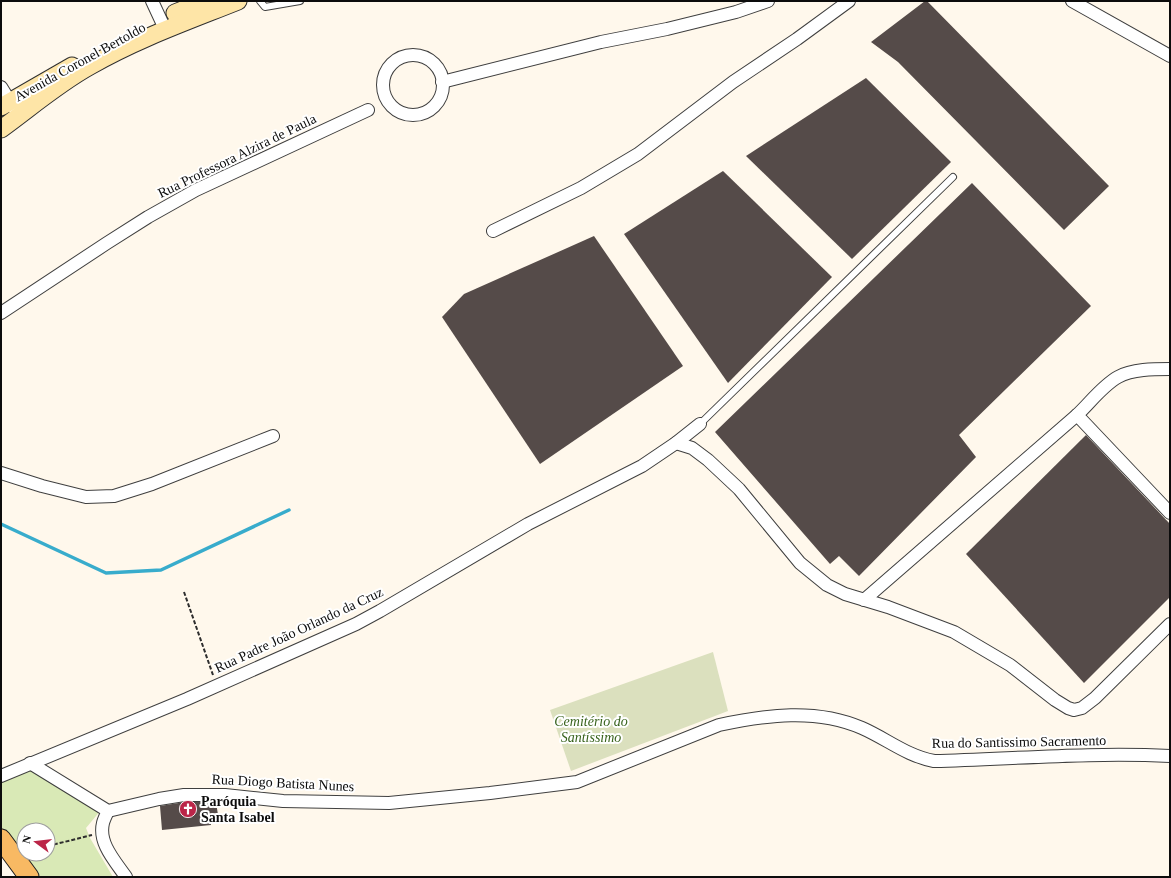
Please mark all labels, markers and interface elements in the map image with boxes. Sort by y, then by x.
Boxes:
street label: Avenida Coronel Bertoldo [12,20,148,104]
street label: Rua Professora Alzira de Paula [155,111,319,201]
street label: Rua Padre João Orlando da Cruz [212,584,386,676]
park label: Cemitério do Santíssimo [554,714,628,745]
street label: Rua do Santissimo Sacramento [932,733,1106,751]
street label: Rua Diogo Batista Nunes [211,772,355,794]
place label: Paróquia Santa Isabel [201,794,275,825]
church icon: Paróquia Santa Isabel [178,799,198,819]
north arrow [16,822,56,862]
text: N [20,834,33,845]

